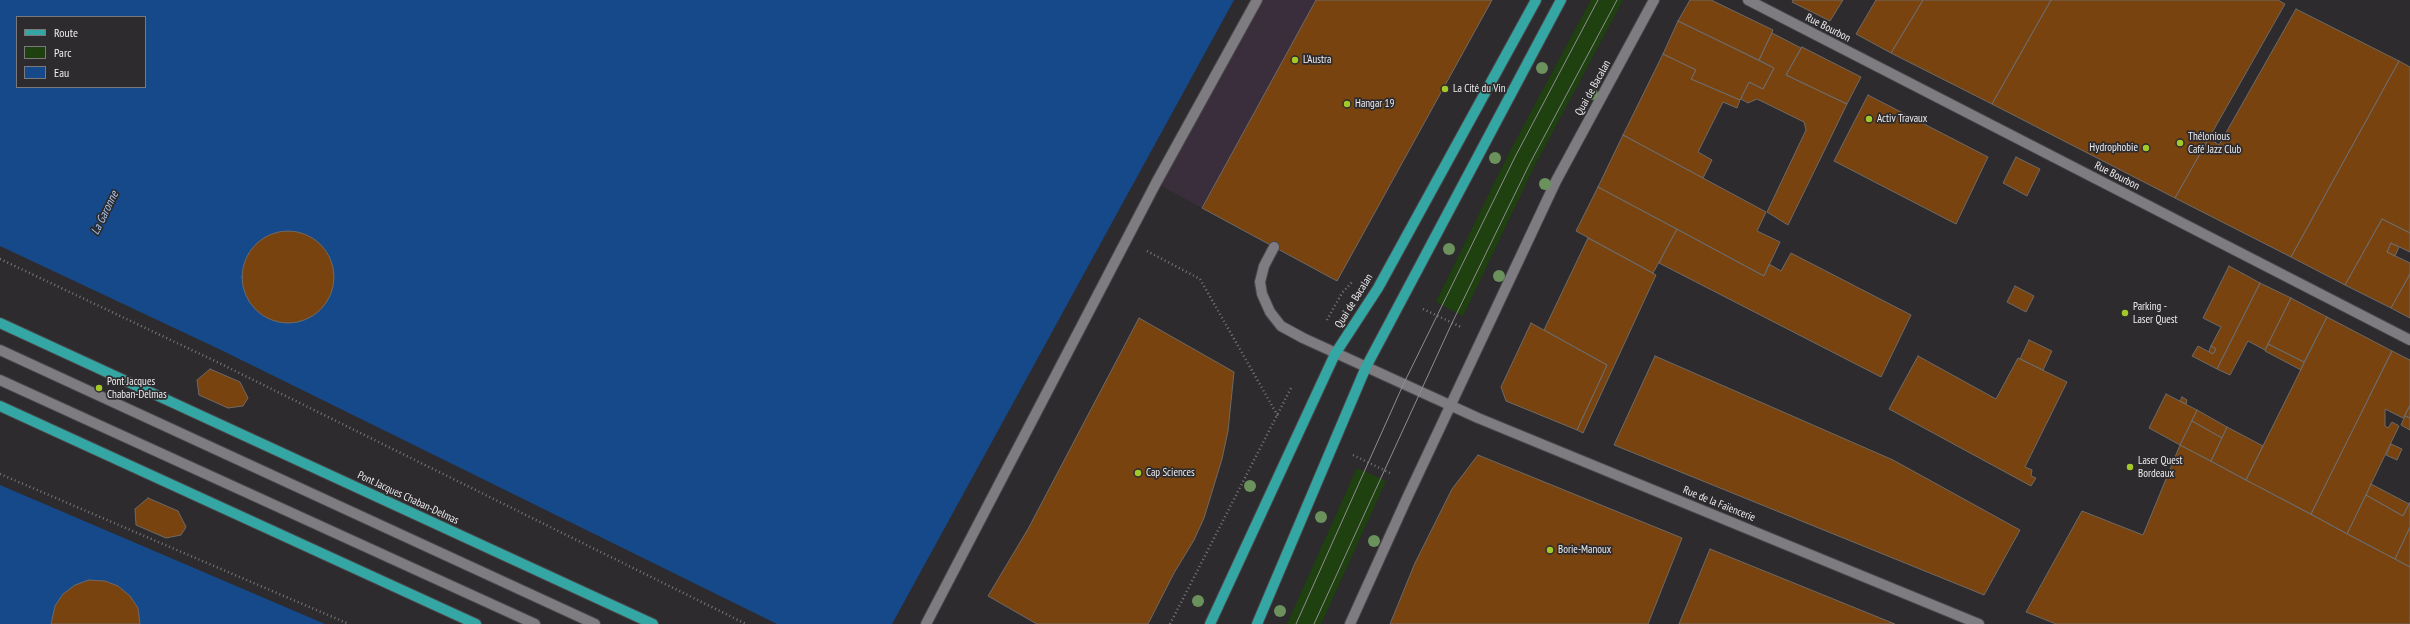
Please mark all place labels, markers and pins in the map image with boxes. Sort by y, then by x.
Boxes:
place label: L'Austra [1303,53,1331,67]
marker: L'Austra [1290,55,1300,65]
place label: La Cité du Vin [1453,82,1506,96]
marker: La Cité du Vin [1440,84,1450,94]
place label: Hangar 19 [1355,97,1395,111]
marker: Hangar 19 [1342,99,1352,109]
place label: Activ Travaux [1877,112,1927,126]
marker: Activ Travaux [1864,114,1874,124]
place label: Thélonious Café Jazz Club [2188,130,2241,156]
marker: Thélonious Café Jazz Club [2175,138,2185,148]
place label: Hydrophobie [2089,141,2138,155]
marker: Hydrophobie [2141,143,2151,153]
place label: Parking - Laser Quest [2133,300,2178,326]
marker: Parking - Laser Quest [2120,308,2130,318]
place label: Pont Jacques Chaban-Delmas [107,375,167,401]
marker: Pont Jacques Chaban-Delmas [94,383,104,393]
place label: Laser Quest Bordeaux [2138,454,2183,480]
marker: Laser Quest Bordeaux [2125,462,2135,472]
place label: Cap Sciences [1146,466,1195,480]
marker: Cap Sciences [1133,468,1143,478]
place label: Borie-Manoux [1558,543,1611,557]
marker: Borie-Manoux [1545,545,1555,555]

